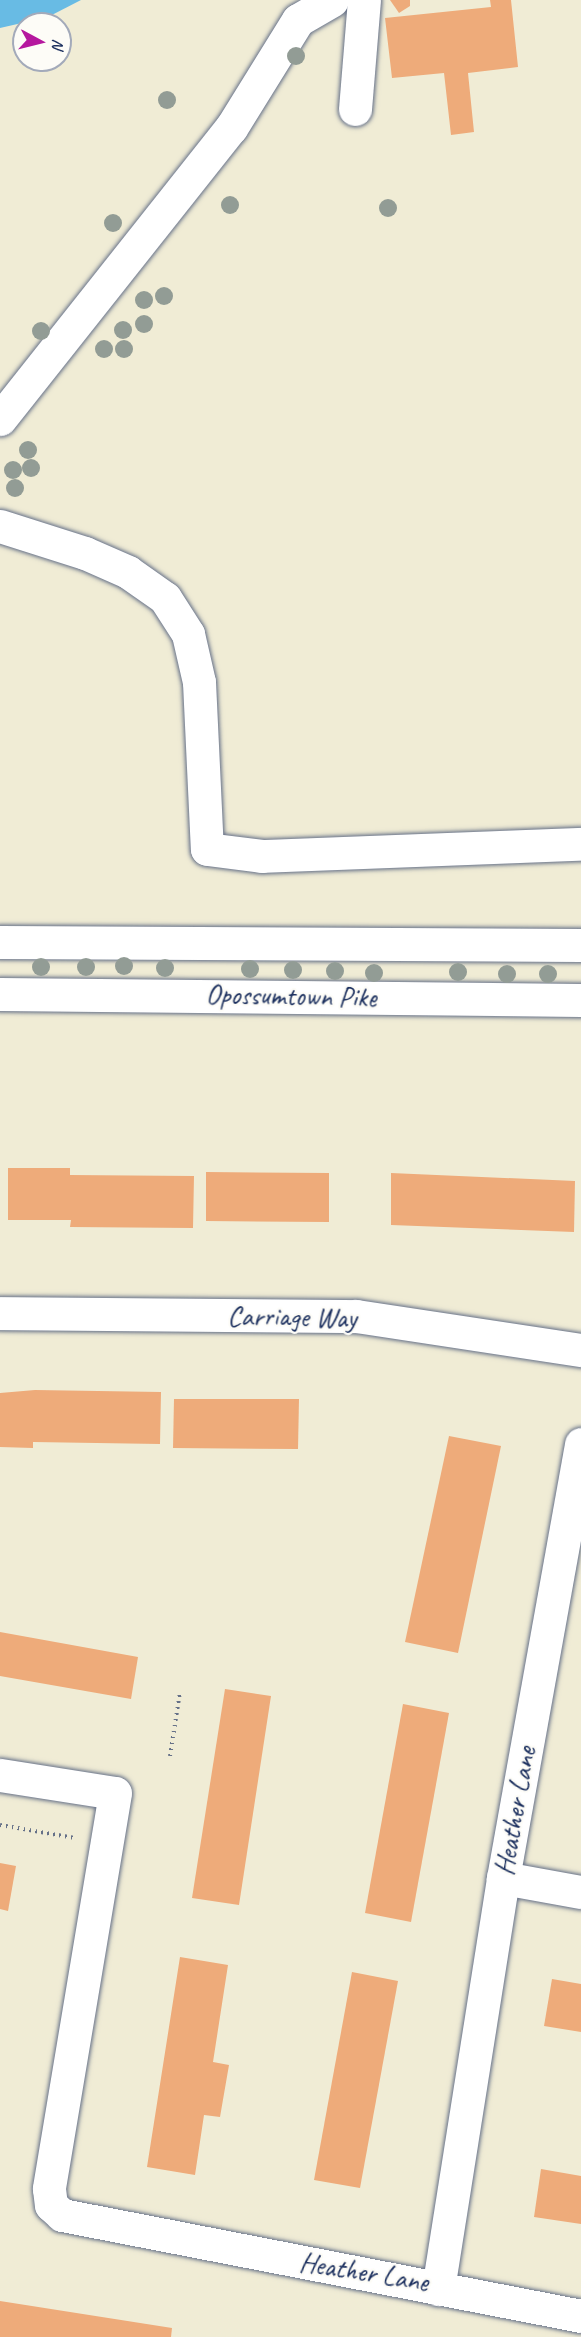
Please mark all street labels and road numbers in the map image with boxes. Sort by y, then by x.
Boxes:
street label: Opossumtown Pike [205,978,377,1014]
street label: Carriage Way [227,1299,357,1335]
street label: Heather Lane [487,1744,543,1878]
street label: Heather Lane [297,2245,431,2299]

